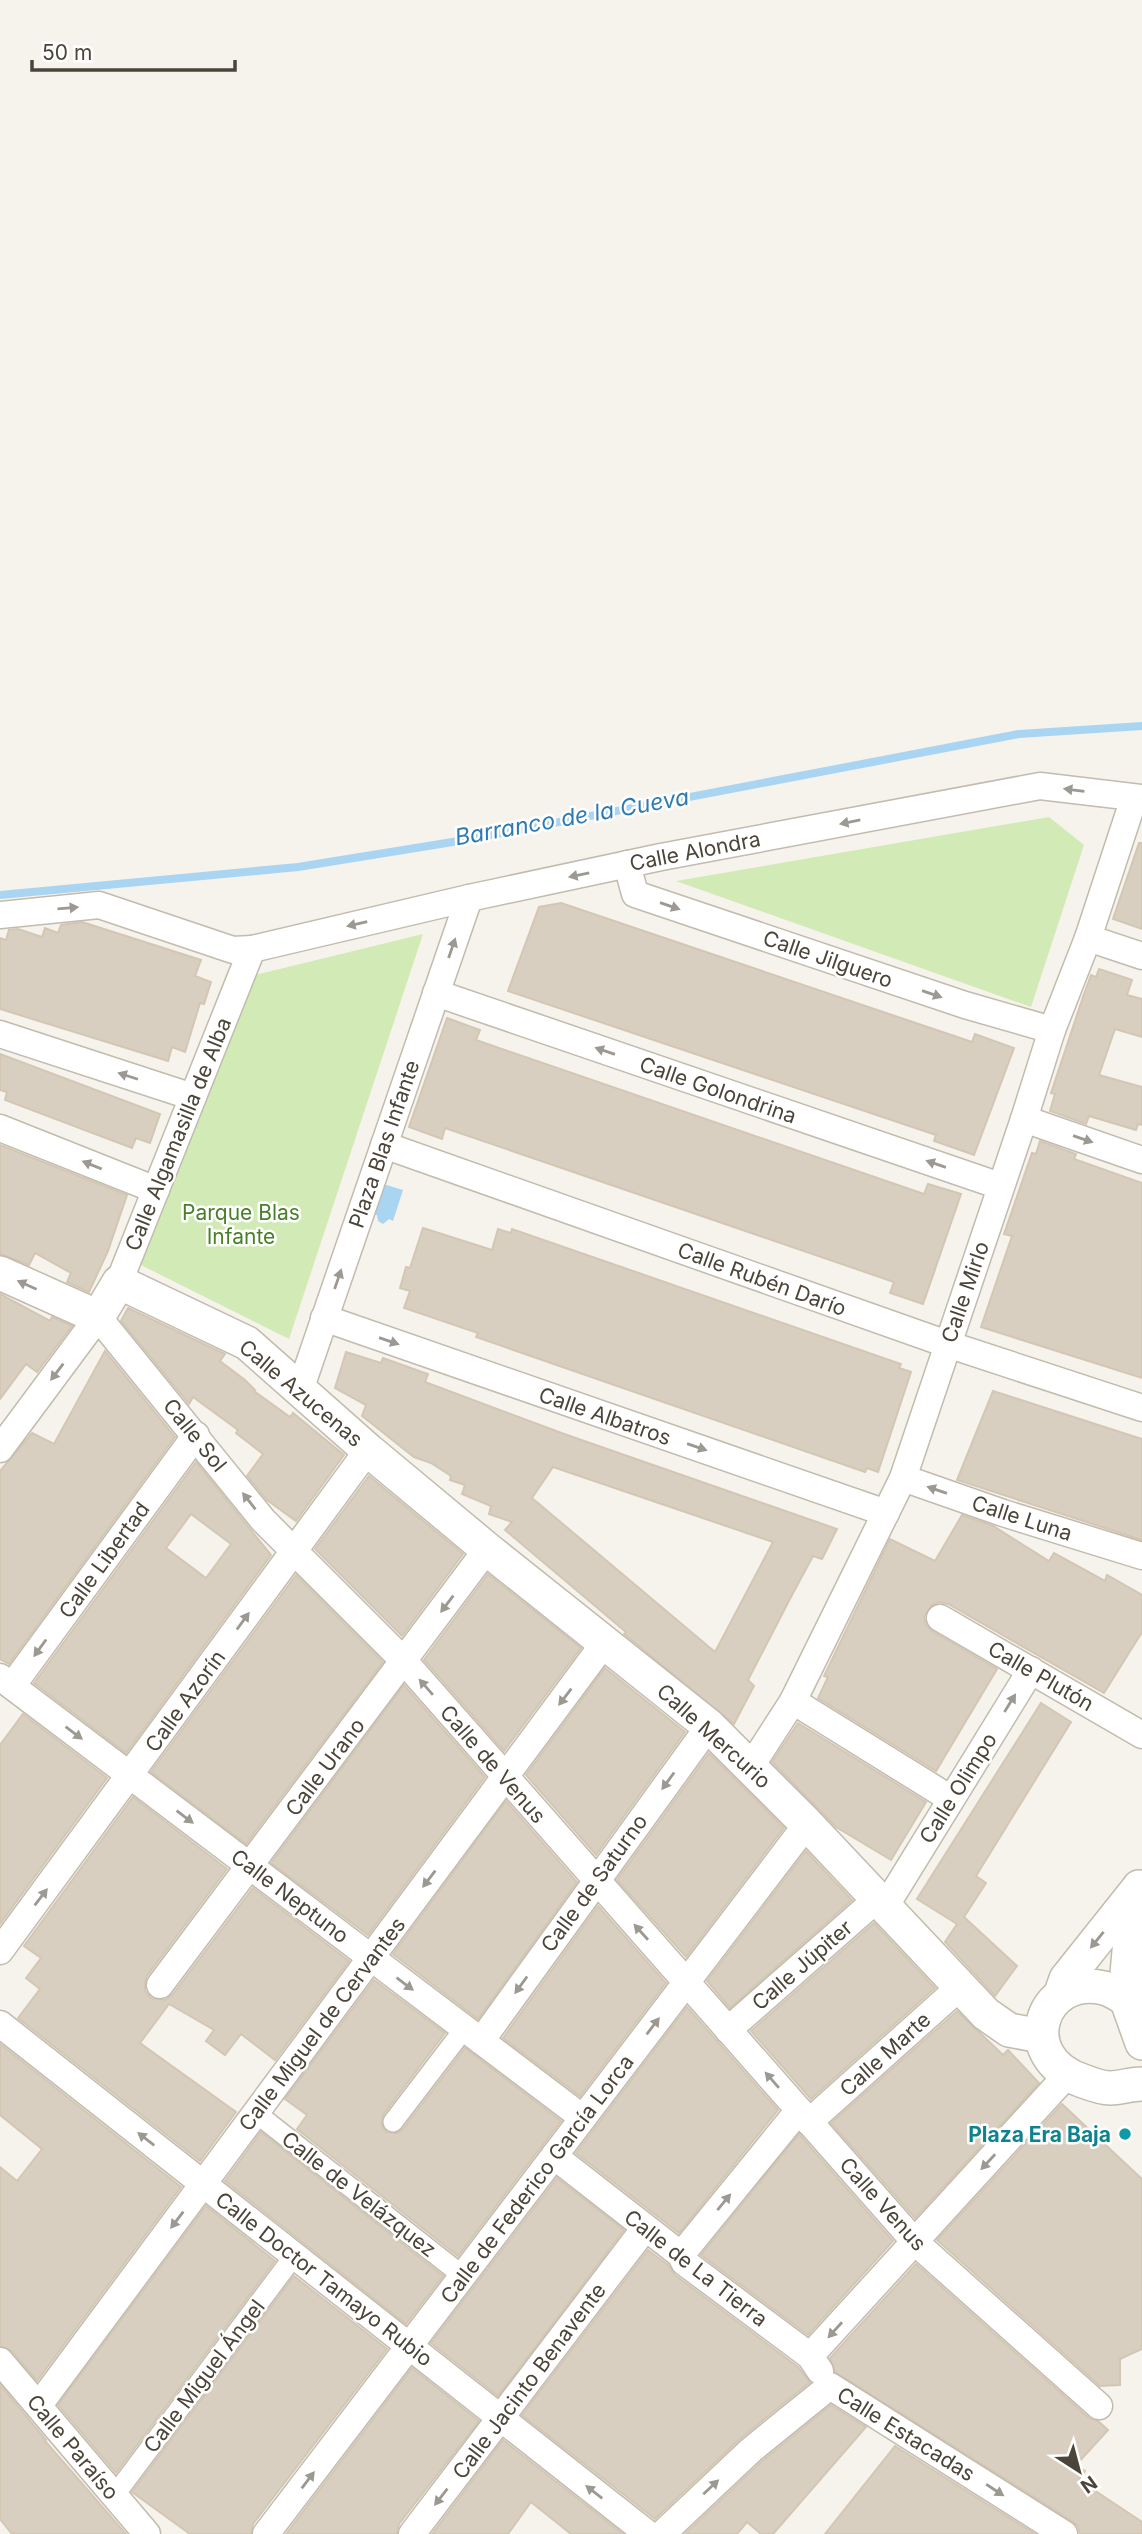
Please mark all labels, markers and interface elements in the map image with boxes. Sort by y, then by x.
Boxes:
scale bar [32,28,234,72]
text: 50 m [42,40,92,65]
water label: Barranco de la Cueva [453,783,691,851]
one-way arrow [1063,785,1085,796]
one-way arrow [839,816,861,827]
street label: Calle Alondra [628,826,762,876]
one-way arrow [568,869,590,880]
one-way arrow [660,901,681,912]
one-way arrow [57,902,79,913]
one-way arrow [346,919,368,930]
street label: Calle Jilguero [760,925,896,993]
one-way arrow [447,937,458,958]
one-way arrow [922,989,943,1000]
street label: Calle Algamasilla de Alba [120,1014,236,1254]
one-way arrow [594,1045,615,1056]
street label: Calle Golondrina [636,1051,800,1129]
street label: Plaza Blas Infante [344,1057,424,1231]
one-way arrow [117,1070,138,1081]
one-way arrow [1073,1134,1094,1145]
one-way arrow [925,1158,946,1169]
one-way arrow [82,1159,103,1170]
park label: Parque Blas Infante [182,1200,300,1249]
street label: Calle Rubén Darío [674,1237,850,1321]
street label: Calle Mirlo [936,1238,994,1346]
one-way arrow [333,1268,344,1289]
one-way arrow [16,1279,37,1290]
street label: Calle Azucenas [234,1334,368,1452]
one-way arrow [378,1336,399,1347]
one-way arrow [51,1363,65,1381]
street label: Calle Albatros [536,1382,674,1450]
street label: Calle Sol [158,1393,232,1477]
one-way arrow [686,1442,707,1453]
one-way arrow [927,1484,948,1495]
street label: Calle Luna [969,1490,1075,1546]
one-way arrow [241,1492,256,1510]
street label: Calle Libertad [54,1497,154,1623]
one-way arrow [439,1594,454,1612]
one-way arrow [236,1612,250,1630]
street label: Calle Plutón [984,1636,1098,1716]
one-way arrow [33,1639,47,1657]
street label: Calle Azorín [140,1645,230,1757]
one-way arrow [418,1678,434,1696]
street label: Calle Mercurio [652,1678,776,1794]
one-way arrow [558,1688,572,1706]
one-way arrow [1004,1694,1017,1713]
street label: Calle de Venus [435,1700,551,1828]
street label: Calle Urano [280,1713,370,1821]
one-way arrow [65,1725,83,1739]
street label: Calle Olimpo [914,1728,1002,1848]
one-way arrow [662,1772,676,1790]
one-way arrow [176,1809,194,1823]
street label: Calle de Saturno [536,1809,652,1957]
street label: Calle Neptuno [226,1844,354,1948]
one-way arrow [422,1870,437,1888]
one-way arrow [33,1888,48,1906]
street label: Calle Miguel de Cervantes [234,1912,410,2136]
street label: Calle Júpiter [747,1915,857,2015]
one-way arrow [634,1923,649,1940]
one-way arrow [1090,1931,1105,1948]
one-way arrow [514,1976,528,1994]
one-way arrow [396,1977,415,1991]
street label: Calle Marte [835,2007,935,2101]
one-way arrow [646,2017,660,2035]
street label: Calle de Federico García Lorca [435,2050,639,2308]
one-way arrow [765,2072,781,2089]
place label: Plaza Era Baja [968,2122,1111,2147]
street label: Calle de Velázquez [277,2126,441,2262]
marker: Plaza Era Baja [1117,2126,1133,2142]
one-way arrow [138,2131,156,2146]
street label: Calle Venus [835,2152,931,2256]
one-way arrow [980,2153,996,2171]
street label: Calle Doctor Tamayo Rubio [211,2187,437,2371]
one-way arrow [716,2193,731,2210]
street label: Calle de La Tierra [619,2204,773,2332]
one-way arrow [170,2210,184,2229]
street label: Calle Jacinto Benavente [447,2278,611,2484]
street label: Calle Miguel Ángel [138,2294,270,2457]
one-way arrow [827,2321,843,2338]
street label: Calle Estacadas [833,2382,979,2486]
street label: Calle Paraíso [22,2390,124,2504]
north arrow [1044,2436,1114,2506]
one-way arrow [300,2471,315,2489]
text: N [1076,2471,1101,2498]
one-way arrow [702,2479,719,2495]
one-way arrow [985,2483,1005,2496]
one-way arrow [586,2484,604,2499]
one-way arrow [434,2488,448,2506]

